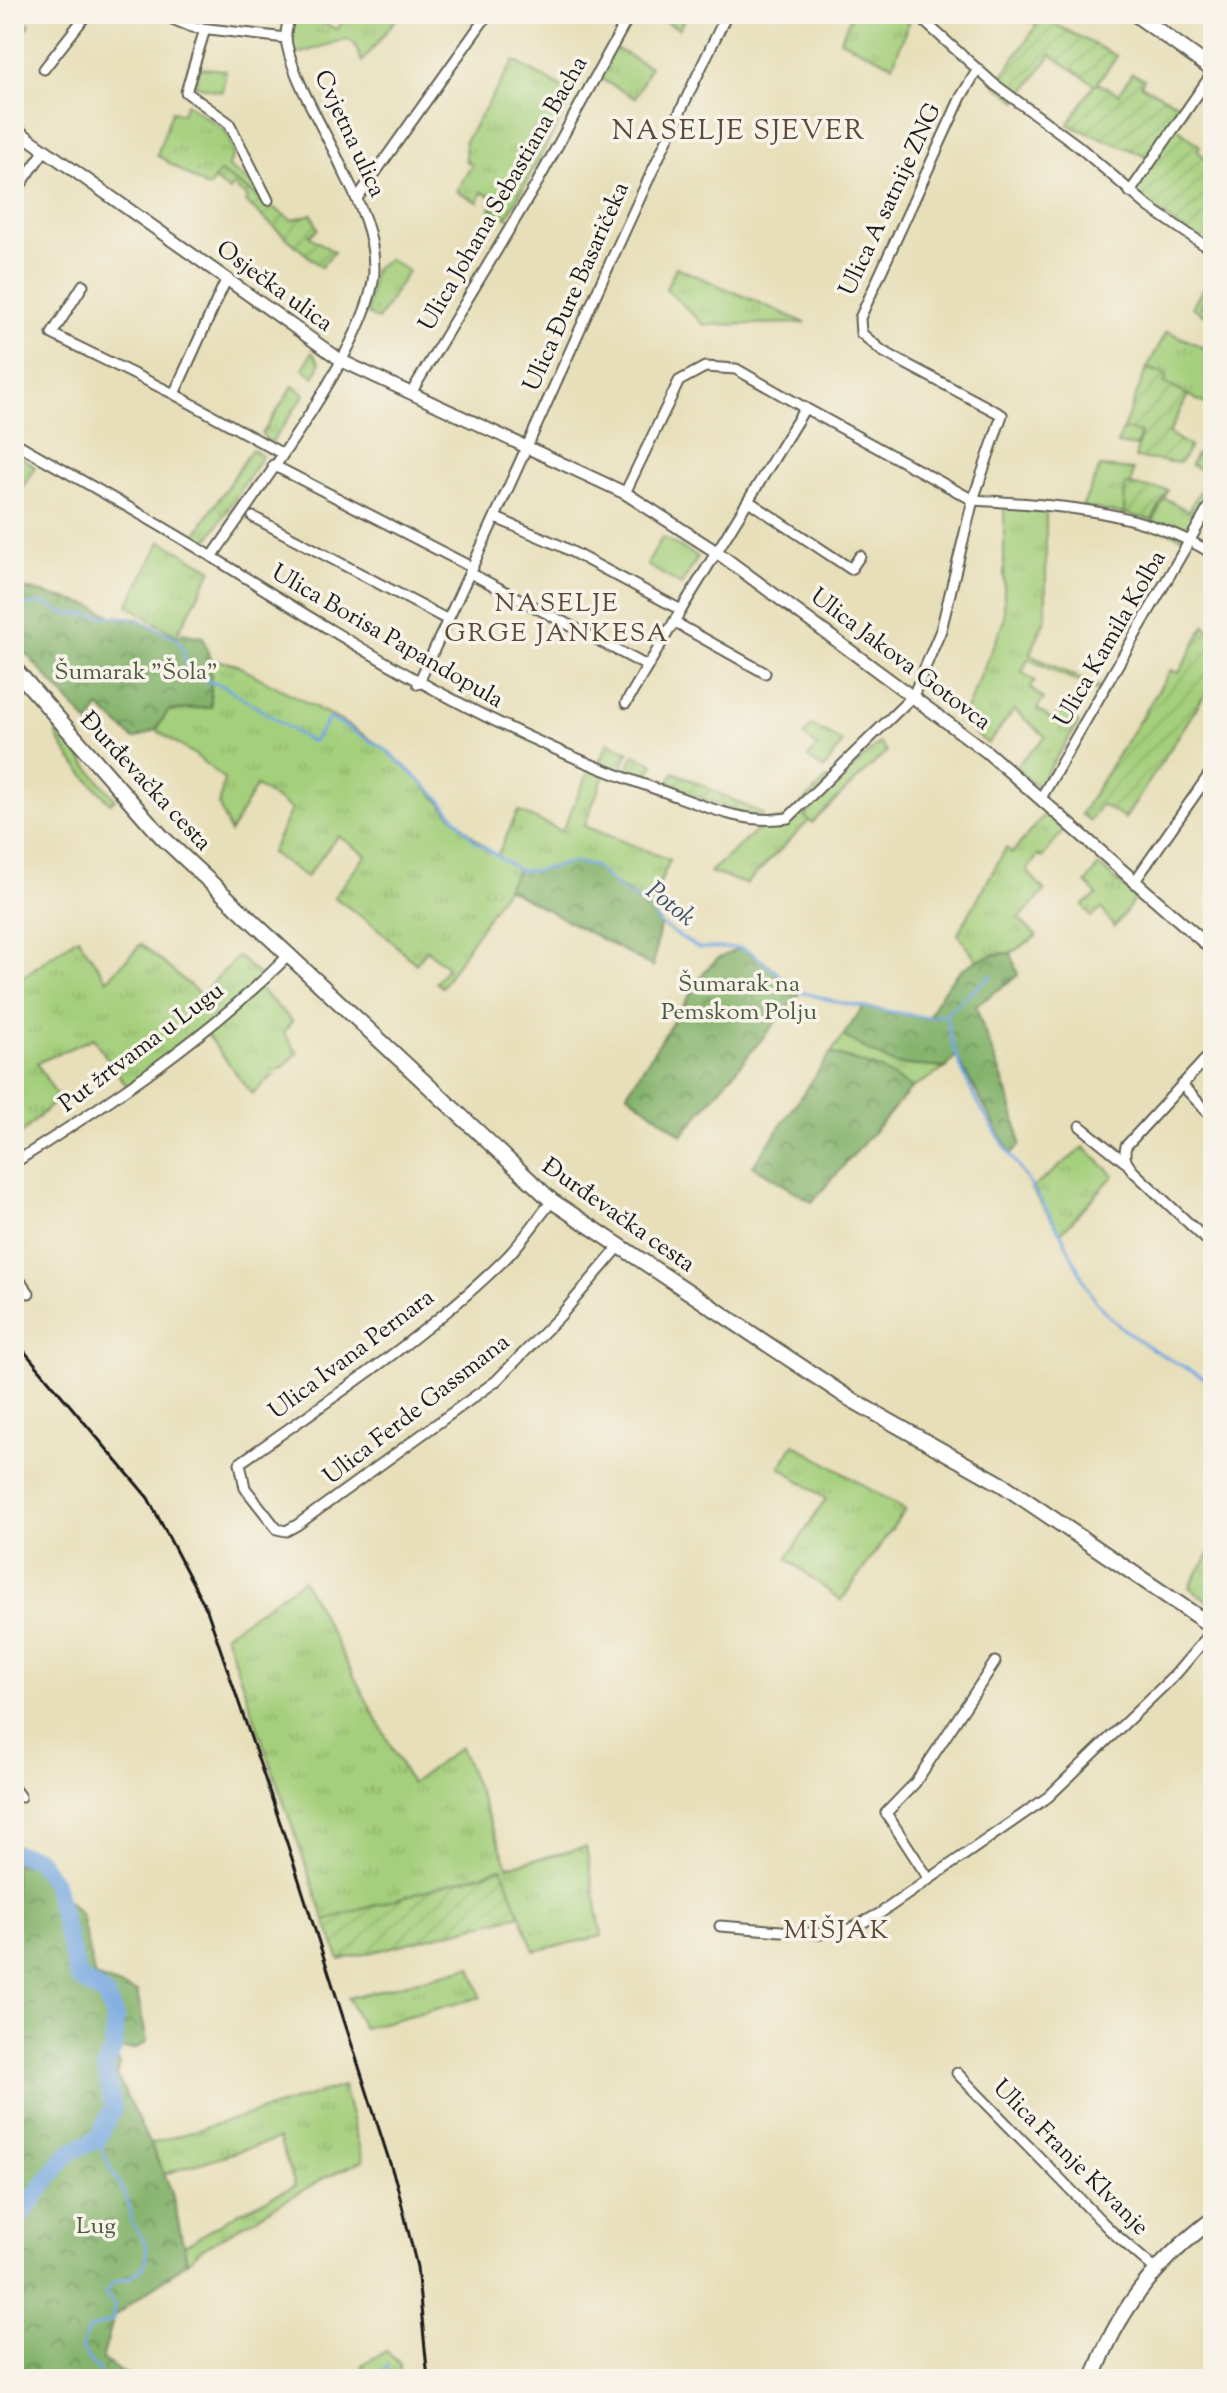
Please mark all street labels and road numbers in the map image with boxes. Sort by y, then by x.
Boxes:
street label: Ulica Johana Sebastiana Bacha [411,50,597,338]
street label: Cvjetna ulica [305,65,393,203]
street label: Ulica A satnije ZNG [831,98,951,302]
street label: Ulica Đure Basaričeka [515,177,639,397]
street label: Osječka ulica [209,233,339,341]
street label: Ulica Kamila Kolba [1047,545,1175,733]
street label: Ulica Borisa Papandopula [265,556,509,718]
street label: Ulica Jakova Gotovca [802,581,998,739]
street label: Đurđevačka cesta [71,705,219,859]
street label: Put žrtvama u Lugu [52,974,232,1121]
street label: Đurđevačka cesta [535,1150,701,1282]
street label: Ulica Ivana Pernara [262,1281,442,1429]
street label: Ulica Ferde Gassmana [317,1326,517,1494]
street label: Ulica Franje Klvanje [984,2072,1156,2244]

